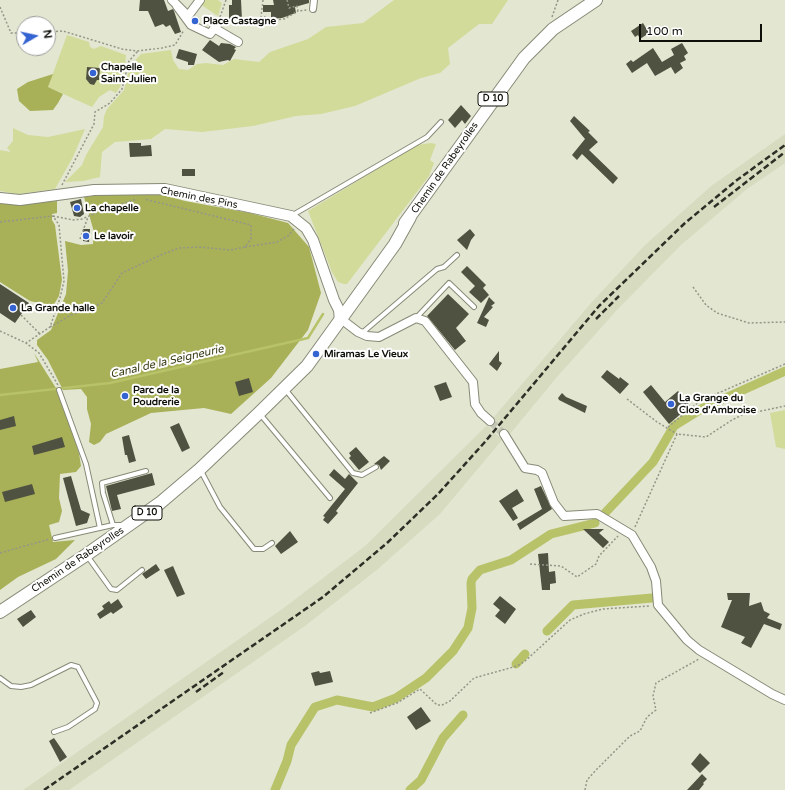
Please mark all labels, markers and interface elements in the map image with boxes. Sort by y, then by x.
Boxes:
place label: Place Castagne [203,15,276,27]
north arrow [16,16,56,56]
marker: Place Castagne [190,16,200,26]
scale bar [641,16,764,42]
text: 100 m [646,24,683,38]
text: N [40,29,54,40]
place label: Chapelle Saint-Julien [101,61,157,84]
marker: Chapelle Saint-Julien [88,68,98,78]
road number: D 10 [478,92,508,106]
street label: Chemin de Rabeyrolles [409,120,481,216]
street label: Chemin des Pins [159,185,239,211]
place label: La chapelle [85,202,139,214]
marker: La chapelle [72,203,82,213]
place label: Le lavoir [94,230,134,242]
marker: Le lavoir [81,231,91,241]
place label: La Grande halle [21,302,95,314]
marker: La Grande halle [8,303,18,313]
water label: Canal de la Seigneurie [109,343,225,381]
place label: Miramas Le Vieux [324,348,408,360]
marker: Miramas Le Vieux [311,349,321,359]
place label: Parc de la Poudrerie [133,384,179,408]
marker: Parc de la Poudrerie [120,391,130,401]
place label: La Grange du Clos d'Ambroise [679,392,756,416]
marker: La Grange du Clos d'Ambroise [666,399,676,409]
road number: D 10 [132,506,162,520]
street label: Chemin de Rabeyrolles [30,525,126,595]

